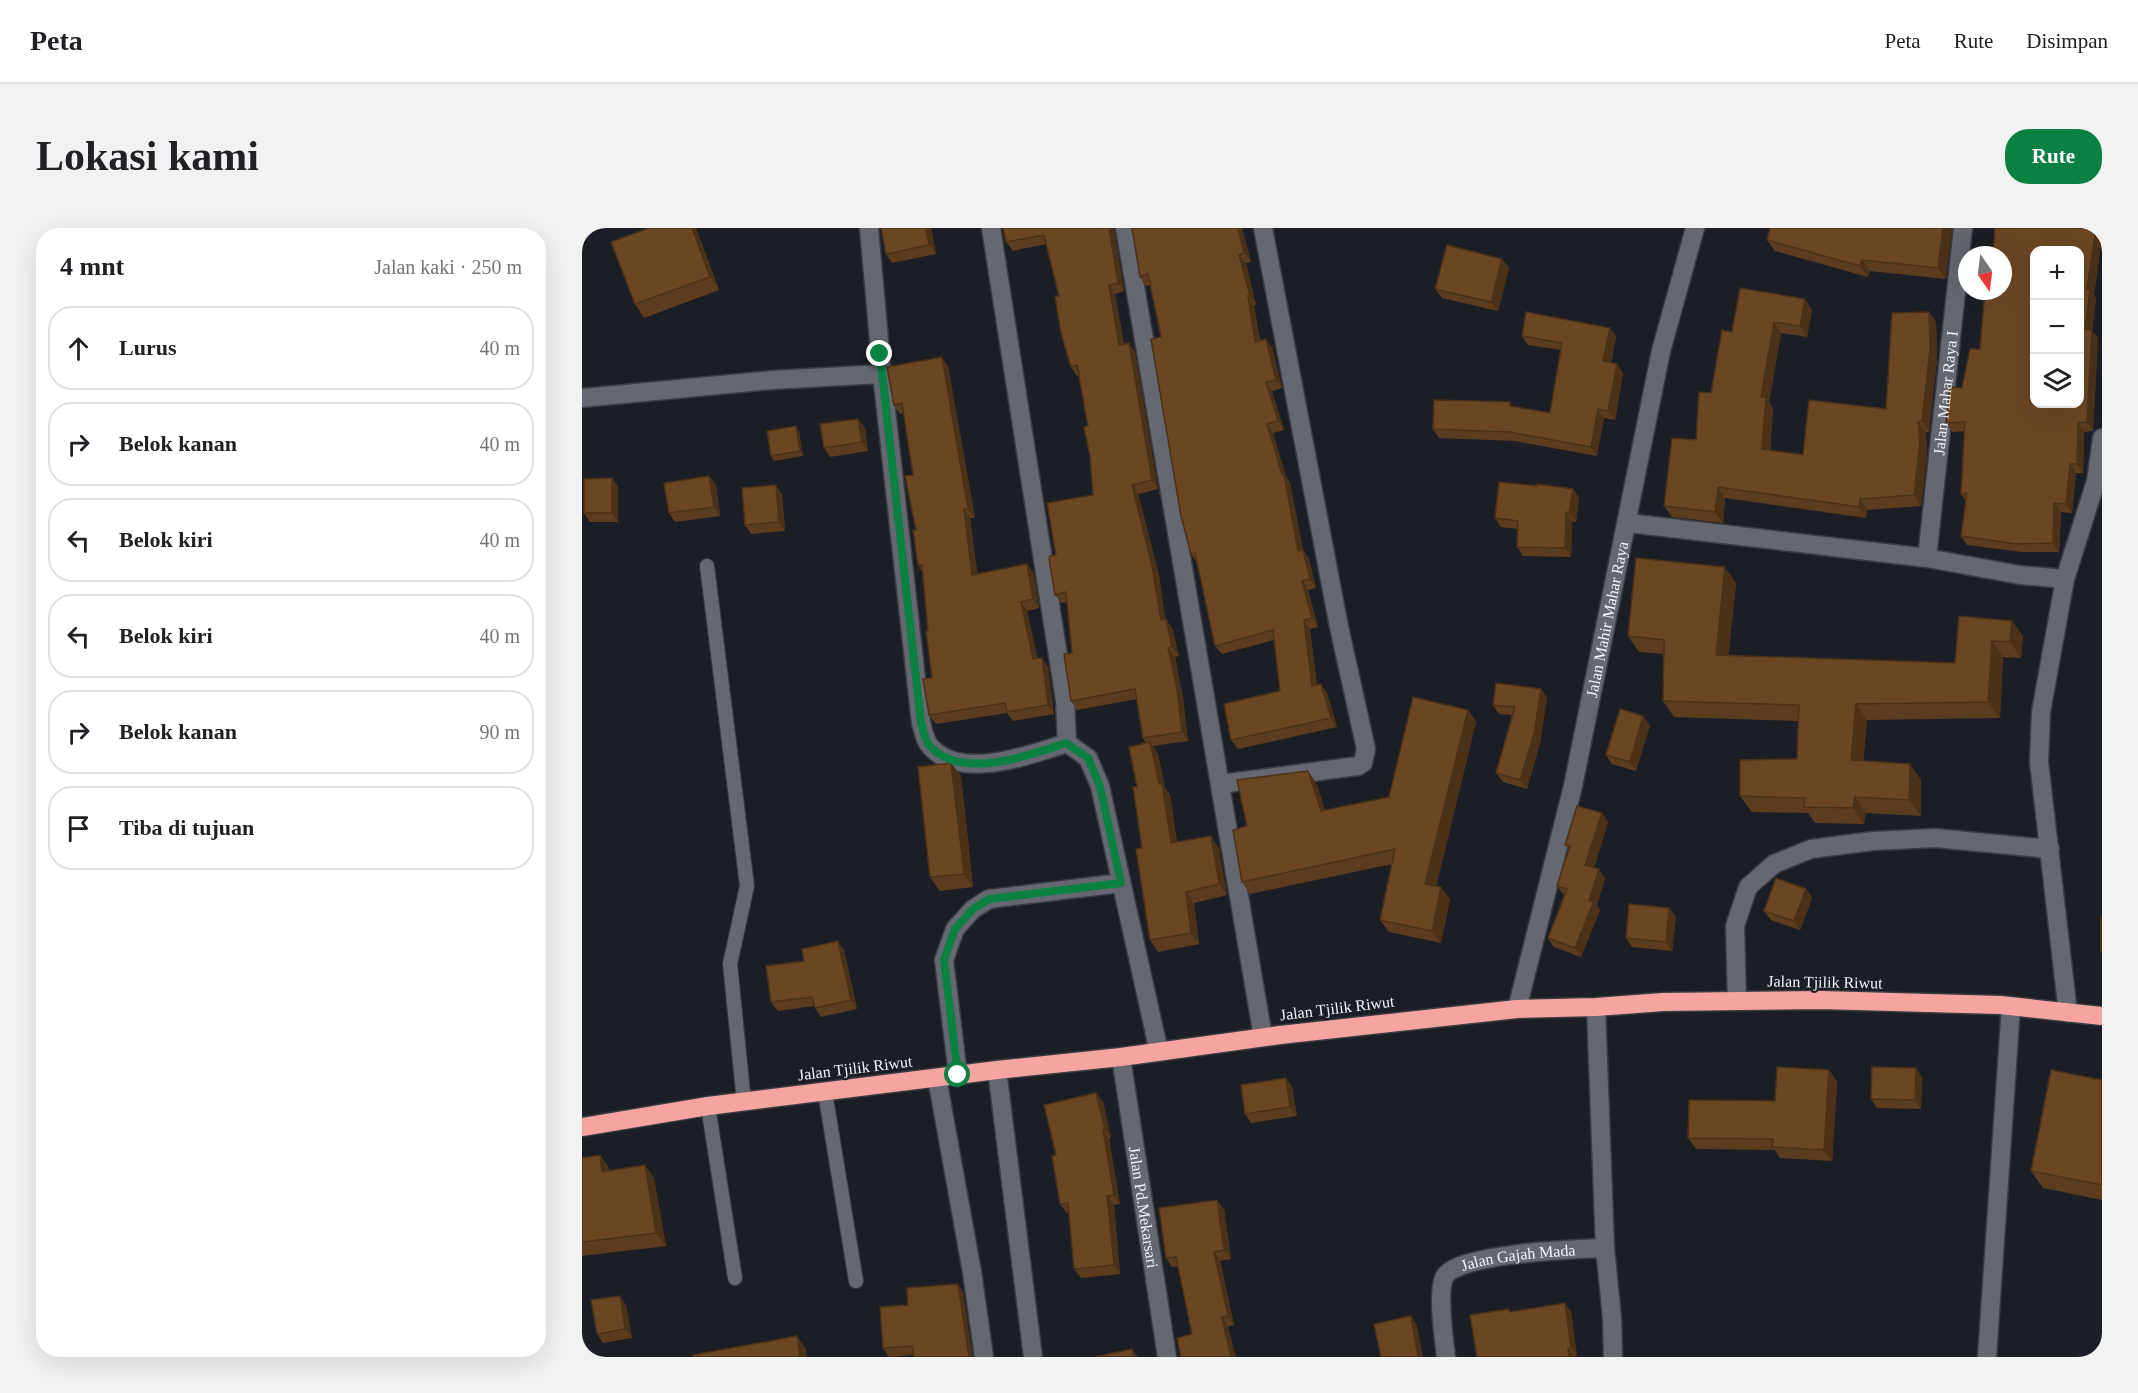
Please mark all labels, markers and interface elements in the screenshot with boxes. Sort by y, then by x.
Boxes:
text: Peta [30,25,83,56]
text: Peta [1885,29,1921,53]
text: Rute [1954,29,1993,53]
text: Disimpan [2026,29,2108,53]
button: Rute [2005,129,2102,184]
text: Lokasi kami [36,133,259,179]
north arrow [1958,246,2012,300]
map controls [2030,246,2084,408]
button: + [2030,246,2084,300]
text: 4 mnt [60,252,124,281]
text: Jalan kaki · 250 m [374,256,522,278]
button: − [2030,300,2084,354]
street label: Jalan Mahar Raya I [1930,330,1960,456]
icon: ahead [62,332,95,365]
text: Lurus [119,335,176,360]
text: 40 m [479,337,520,359]
route end [866,340,892,366]
button: layers [2030,354,2084,408]
icon: right [62,428,95,461]
text: Belok kanan [119,431,237,456]
text: 40 m [479,433,520,455]
icon: left [62,524,95,557]
text: Belok kiri [119,527,213,552]
text: 40 m [479,529,520,551]
street label: Jalan Mahir Mahar Raya [1583,540,1631,699]
icon: left [62,620,95,653]
text: Belok kiri [119,623,213,648]
text: 40 m [479,625,520,647]
icon: right [62,716,95,749]
text: Belok kanan [119,719,237,744]
text: 90 m [479,721,520,743]
icon: arrive [62,812,95,845]
text: Tiba di tujuan [119,815,254,840]
street label: Jalan Tjilik Riwut [1767,972,1883,993]
street label: Jalan Tjilik Riwut [1279,992,1396,1024]
street label: Jalan Tjilik Riwut [797,1052,914,1084]
route start [944,1061,970,1087]
street label: Jalan Pd.Mekarsari [1126,1145,1162,1270]
street label: Jalan Gajah Mada [1458,1241,1576,1274]

